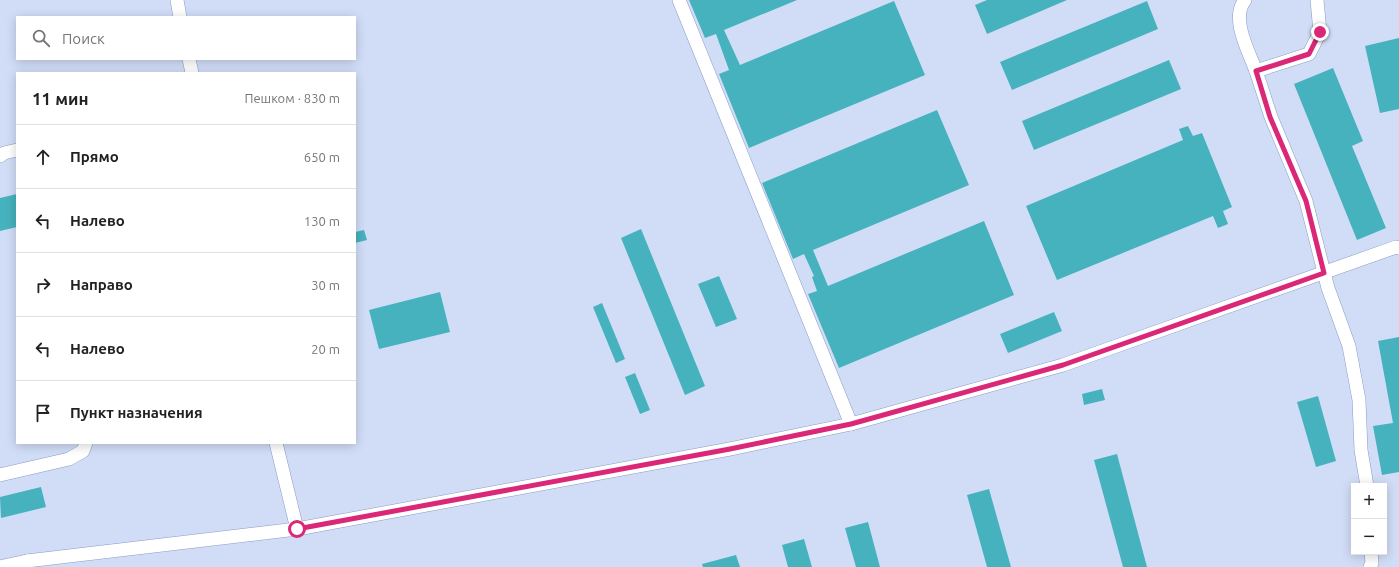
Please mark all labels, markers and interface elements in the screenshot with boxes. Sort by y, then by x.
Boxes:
search box [16,16,356,60]
route end [1311,23,1329,41]
icon: search [30,27,52,49]
text: Поиск [62,30,105,47]
text: 11 мин [32,89,88,108]
text: Пешком · 830 m [244,91,340,105]
icon: ahead [32,146,54,168]
text: Прямо [70,148,119,165]
text: 650 m [304,150,340,164]
icon: left [32,210,54,232]
text: Налево [70,212,125,229]
text: 130 m [304,214,340,228]
icon: right [32,274,54,296]
text: Направо [70,276,133,293]
text: 30 m [311,278,340,292]
icon: left [32,338,54,360]
text: Налево [70,340,125,357]
text: 20 m [311,342,340,356]
icon: arrive [32,402,54,424]
text: Пункт назначения [70,404,203,421]
map controls [1351,483,1387,555]
button: + [1351,483,1387,519]
button: − [1351,519,1387,555]
route start [288,520,306,538]

